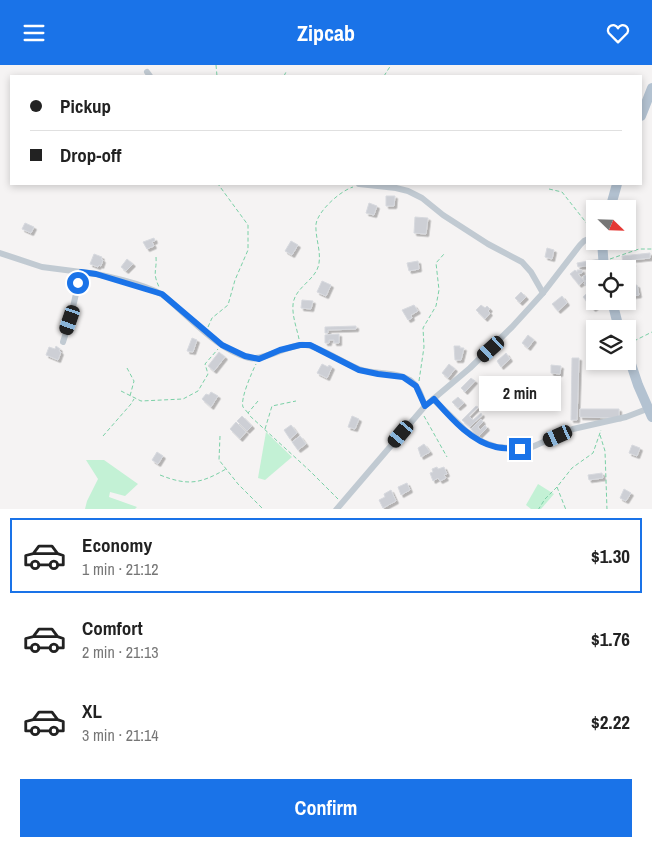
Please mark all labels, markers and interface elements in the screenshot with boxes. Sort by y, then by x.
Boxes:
text: Zipcab [297,18,355,48]
icon: menu [20,19,48,47]
icon: heart [604,19,632,47]
text: Pickup [60,93,111,119]
text: Drop-off [60,142,121,168]
north arrow [586,200,636,250]
map controls [586,200,636,370]
button: locate [586,260,636,310]
route start [67,272,89,294]
car [58,303,81,337]
button: layers [586,320,636,370]
car [474,333,507,365]
callout: 2 min [479,377,561,411]
text: 2 min [503,382,537,404]
car [385,418,416,450]
car [541,423,574,449]
route end [509,438,531,460]
text: Economy [82,532,152,558]
icon: car [22,533,67,578]
text: $1.30 [591,543,630,569]
text: 1 min · 21:12 [82,558,159,580]
text: Comfort [82,615,143,641]
icon: car [22,616,67,661]
text: $1.76 [591,626,630,652]
text: 2 min · 21:13 [82,641,159,663]
text: XL [82,698,102,724]
icon: car [22,699,67,744]
text: $2.22 [591,709,630,735]
text: 3 min · 21:14 [82,724,159,746]
button: Confirm [20,779,632,837]

